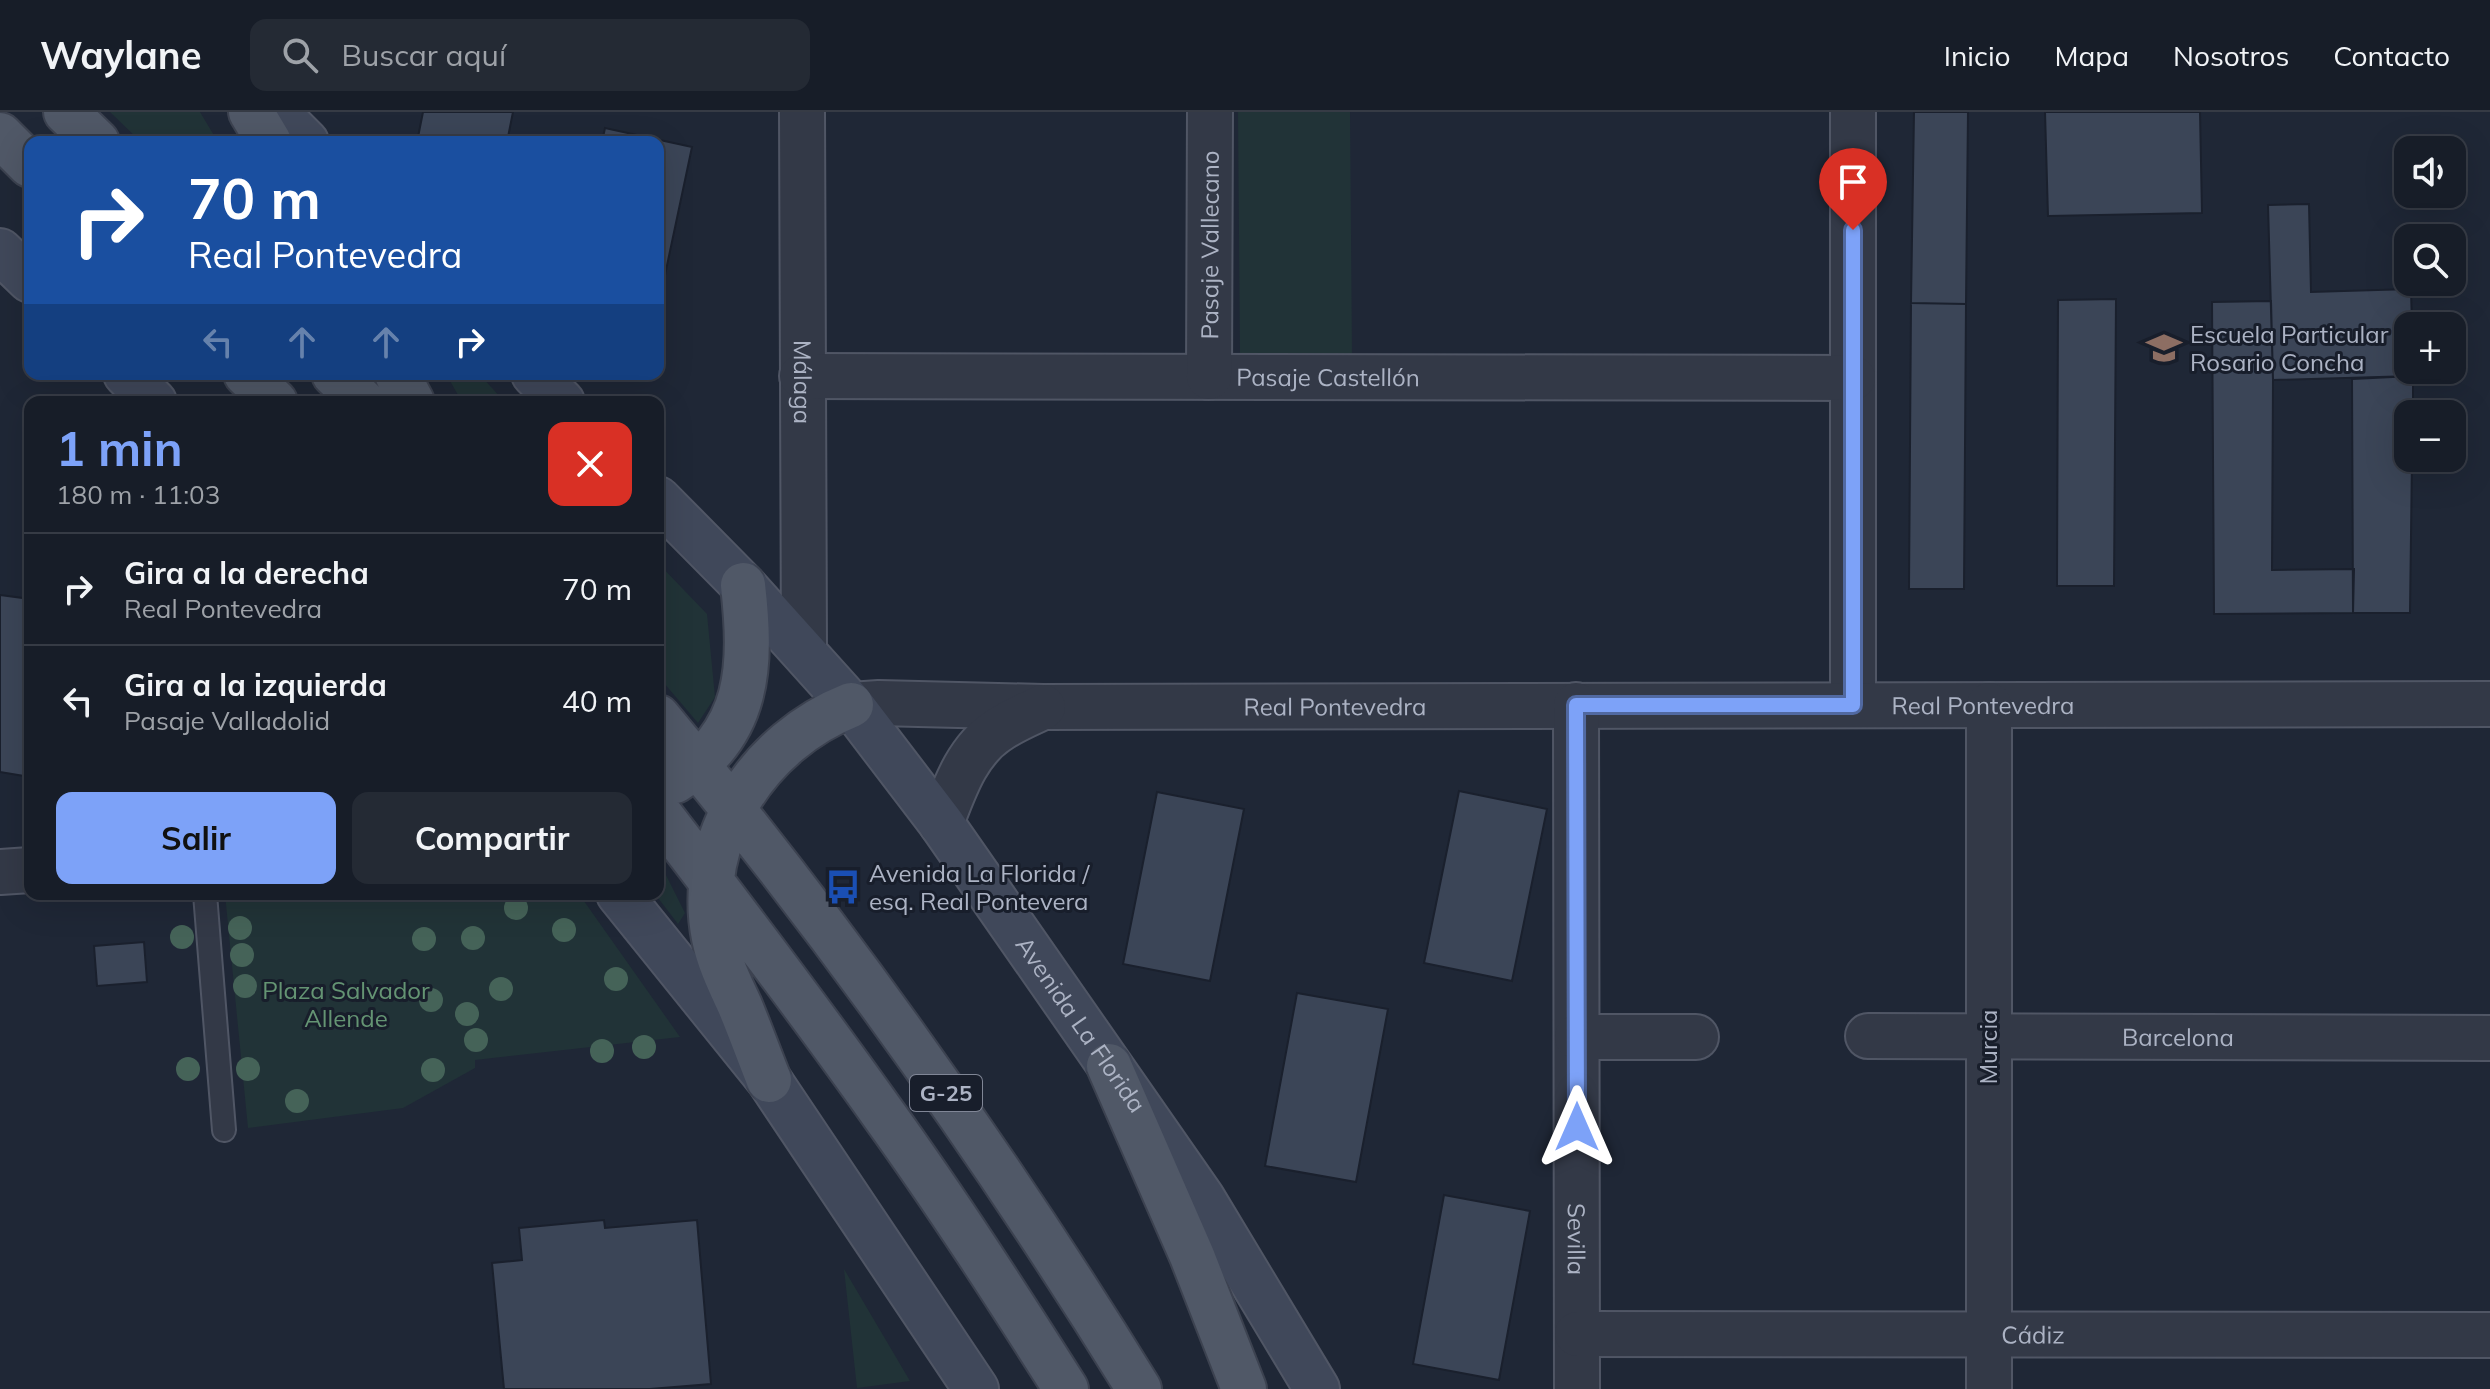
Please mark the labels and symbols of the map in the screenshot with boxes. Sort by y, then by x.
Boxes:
pin [1819,148,1887,230]
street label: Pasaje Vallecano [1194,150,1225,340]
place label: Escuela Particular Rosario Concha [2190,319,2389,377]
school or university icon: Escuela Particular Rosario Concha [2145,329,2183,367]
street label: Málaga [788,340,818,424]
street label: Pasaje Castellón [1236,362,1420,392]
street label: Real Pontevedra [1891,690,2074,720]
street label: Real Pontevedra [1243,691,1426,722]
place label: Avenida La Florida / esq. Real Pontevera [869,858,1091,916]
bus stop icon: Avenida La Florida / esq. Real Pontevera [824,868,862,906]
street label: Avenida La Florida [1010,931,1153,1118]
park label: Plaza Salvador Allende [262,975,430,1033]
street label: Murcia [1973,1010,2003,1085]
street label: Barcelona [2122,1022,2234,1052]
road number: G-25 [910,1075,982,1111]
position arrow [1535,1085,1619,1169]
street label: Sevilla [1562,1203,1592,1275]
street label: Cádiz [2001,1319,2065,1350]

